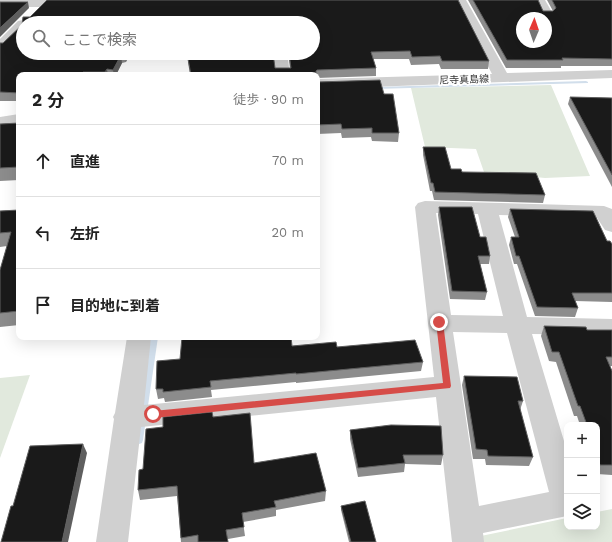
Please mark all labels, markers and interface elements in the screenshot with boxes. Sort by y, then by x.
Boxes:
north arrow [516,12,552,48]
search box [16,16,320,60]
icon: search [30,27,52,49]
text: ここで検索 [62,31,137,49]
street label: 尼寺真島線 [439,73,489,86]
text: 2 分 [32,90,64,110]
text: 徒歩 · 90 m [233,92,304,107]
icon: ahead [32,150,54,172]
text: 直進 [70,153,100,171]
text: 70 m [272,153,304,168]
icon: left [32,222,54,244]
text: 左折 [70,225,100,243]
text: 20 m [272,225,304,240]
icon: arrive [32,294,54,316]
text: 目的地に到着 [70,297,160,315]
route end [430,313,448,331]
route start [144,405,162,423]
map controls [564,422,600,530]
button: + [564,422,600,458]
button: − [564,458,600,494]
button: layers [564,494,600,530]

